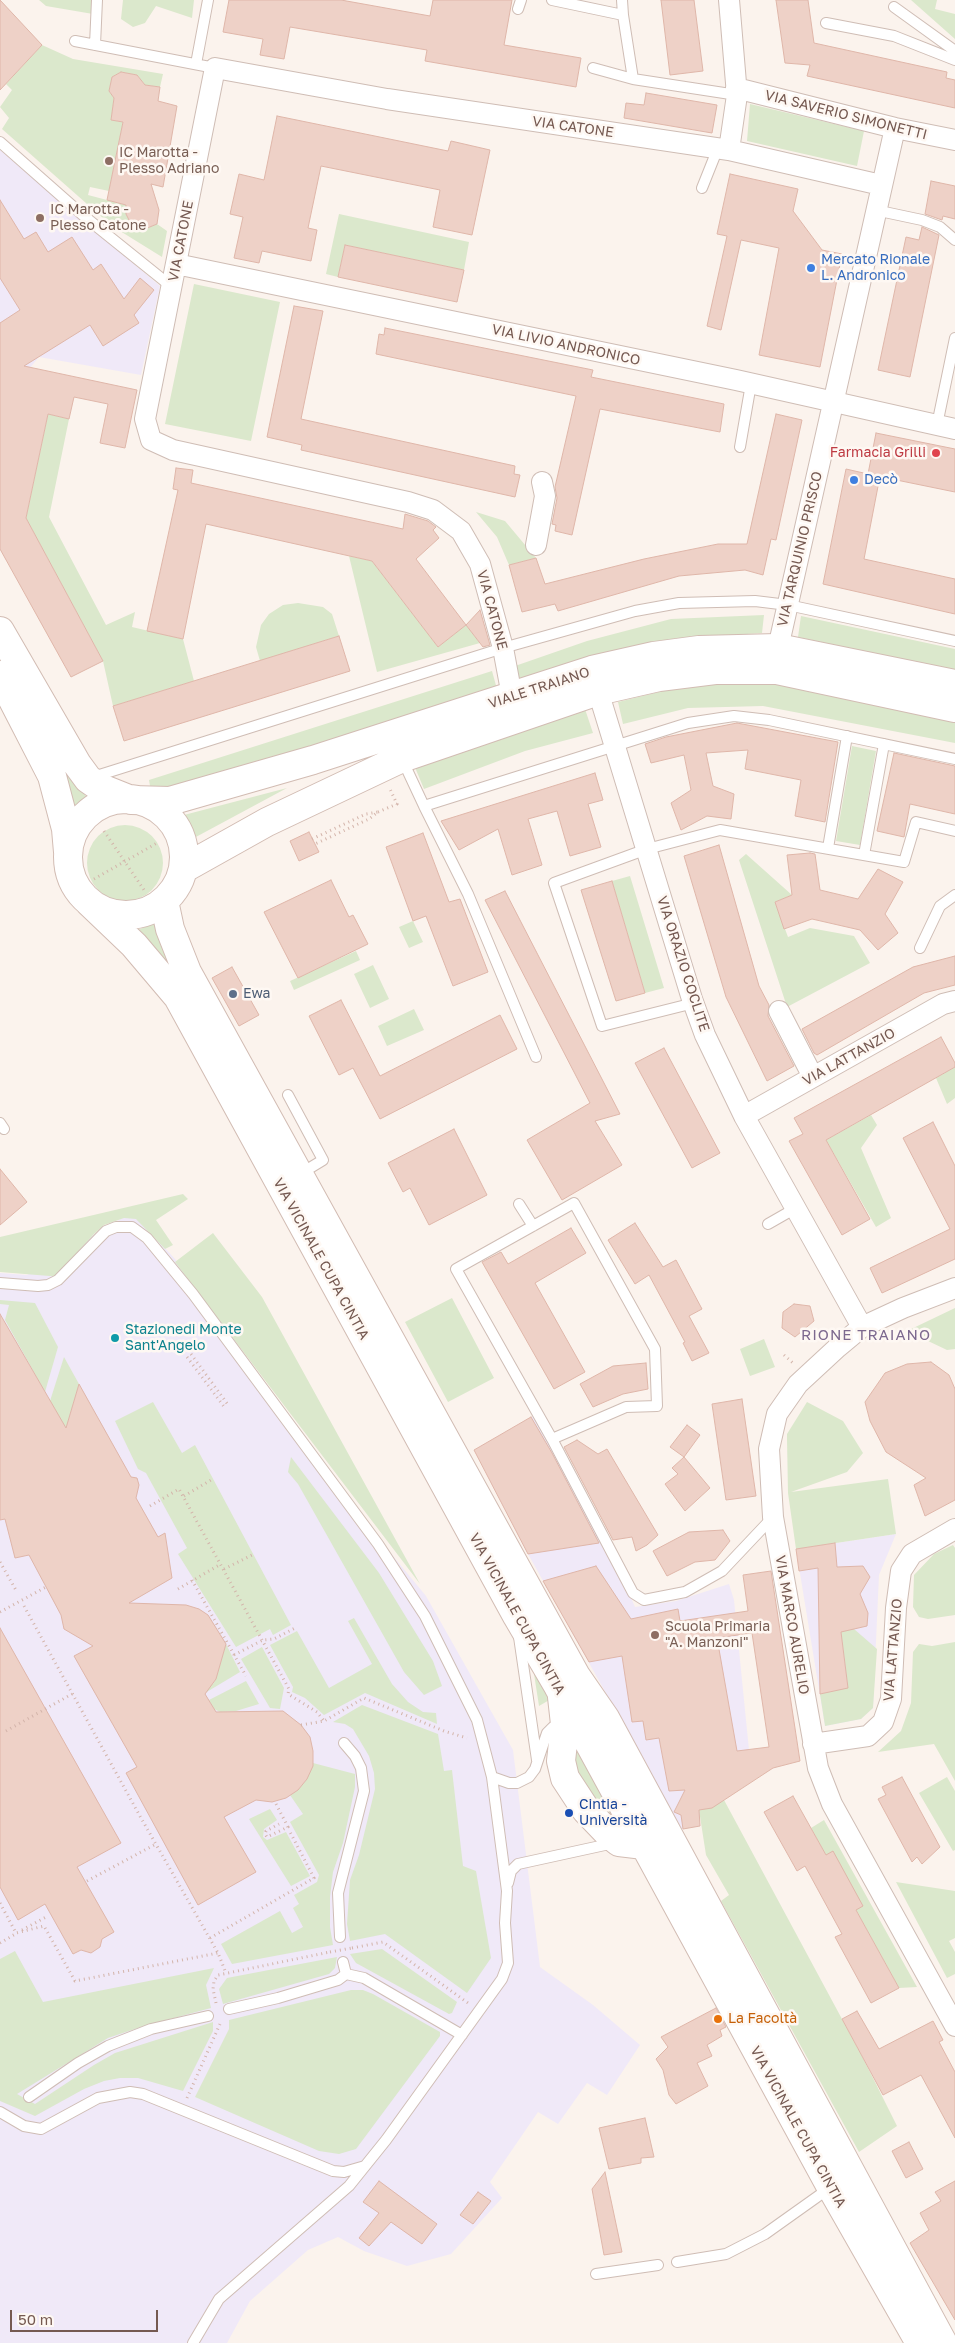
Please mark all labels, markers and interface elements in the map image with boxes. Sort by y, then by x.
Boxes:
street label: VIA SAVERIO SIMONETTI [763,87,929,143]
street label: VIA CATONE [531,113,615,141]
place label: IC Marotta - Plesso Adriano [119,145,219,178]
marker: IC Marotta - Plesso Adriano [103,155,115,167]
street label: VIA CATONE [165,199,197,283]
place label: IC Marotta - Plesso Catone [50,202,146,234]
marker: IC Marotta - Plesso Catone [34,212,46,224]
place label: Mercato Rionale L. Andronico [821,252,930,284]
marker: Mercato Rionale L. Andronico [805,262,817,274]
street label: VIA LIVIO ANDRONICO [490,321,642,369]
place label: Farmacia Grilli [830,445,926,461]
marker: Farmacia Grilli [930,447,942,459]
street label: VIA TARQUINIO PRISCO [774,470,826,628]
place label: Decò [864,472,898,488]
marker: Decò [848,474,860,486]
street label: VIA CATONE [473,568,511,652]
street label: VIALE TRAIANO [486,664,592,712]
street label: VIA ORAZIO COCLITE [653,894,713,1034]
place label: Ewa [243,986,270,1002]
marker: Ewa [227,988,239,1000]
street label: VIA LATTANZIO [800,1025,898,1089]
street label: VIA VICINALE CUPA CINTIA [270,1175,372,1343]
place label: Stazionedi Monte Sant'Angelo [125,1322,242,1354]
district label: RIONE TRAIANO [799,1326,933,1344]
marker: Stazionedi Monte Sant'Angelo [109,1332,121,1344]
street label: VIA VICINALE CUPA CINTIA [466,1530,568,1698]
street label: VIA MARCO AURELIO [771,1554,813,1696]
street label: VIA LATTANZIO [880,1598,906,1702]
place label: Scuola Primaria "A. Manzoni" [665,1619,770,1651]
marker: Scuola Primaria "A. Manzoni" [649,1629,661,1641]
place label: Cintia - Università [579,1797,647,1830]
marker: Cintia - Università [563,1807,575,1819]
place label: La Facoltà [728,2011,797,2027]
marker: La Facoltà [712,2013,724,2025]
street label: VIA VICINALE CUPA CINTIA [747,2043,849,2211]
scale bar [12,2300,160,2332]
text: 50 m [18,2310,53,2328]

